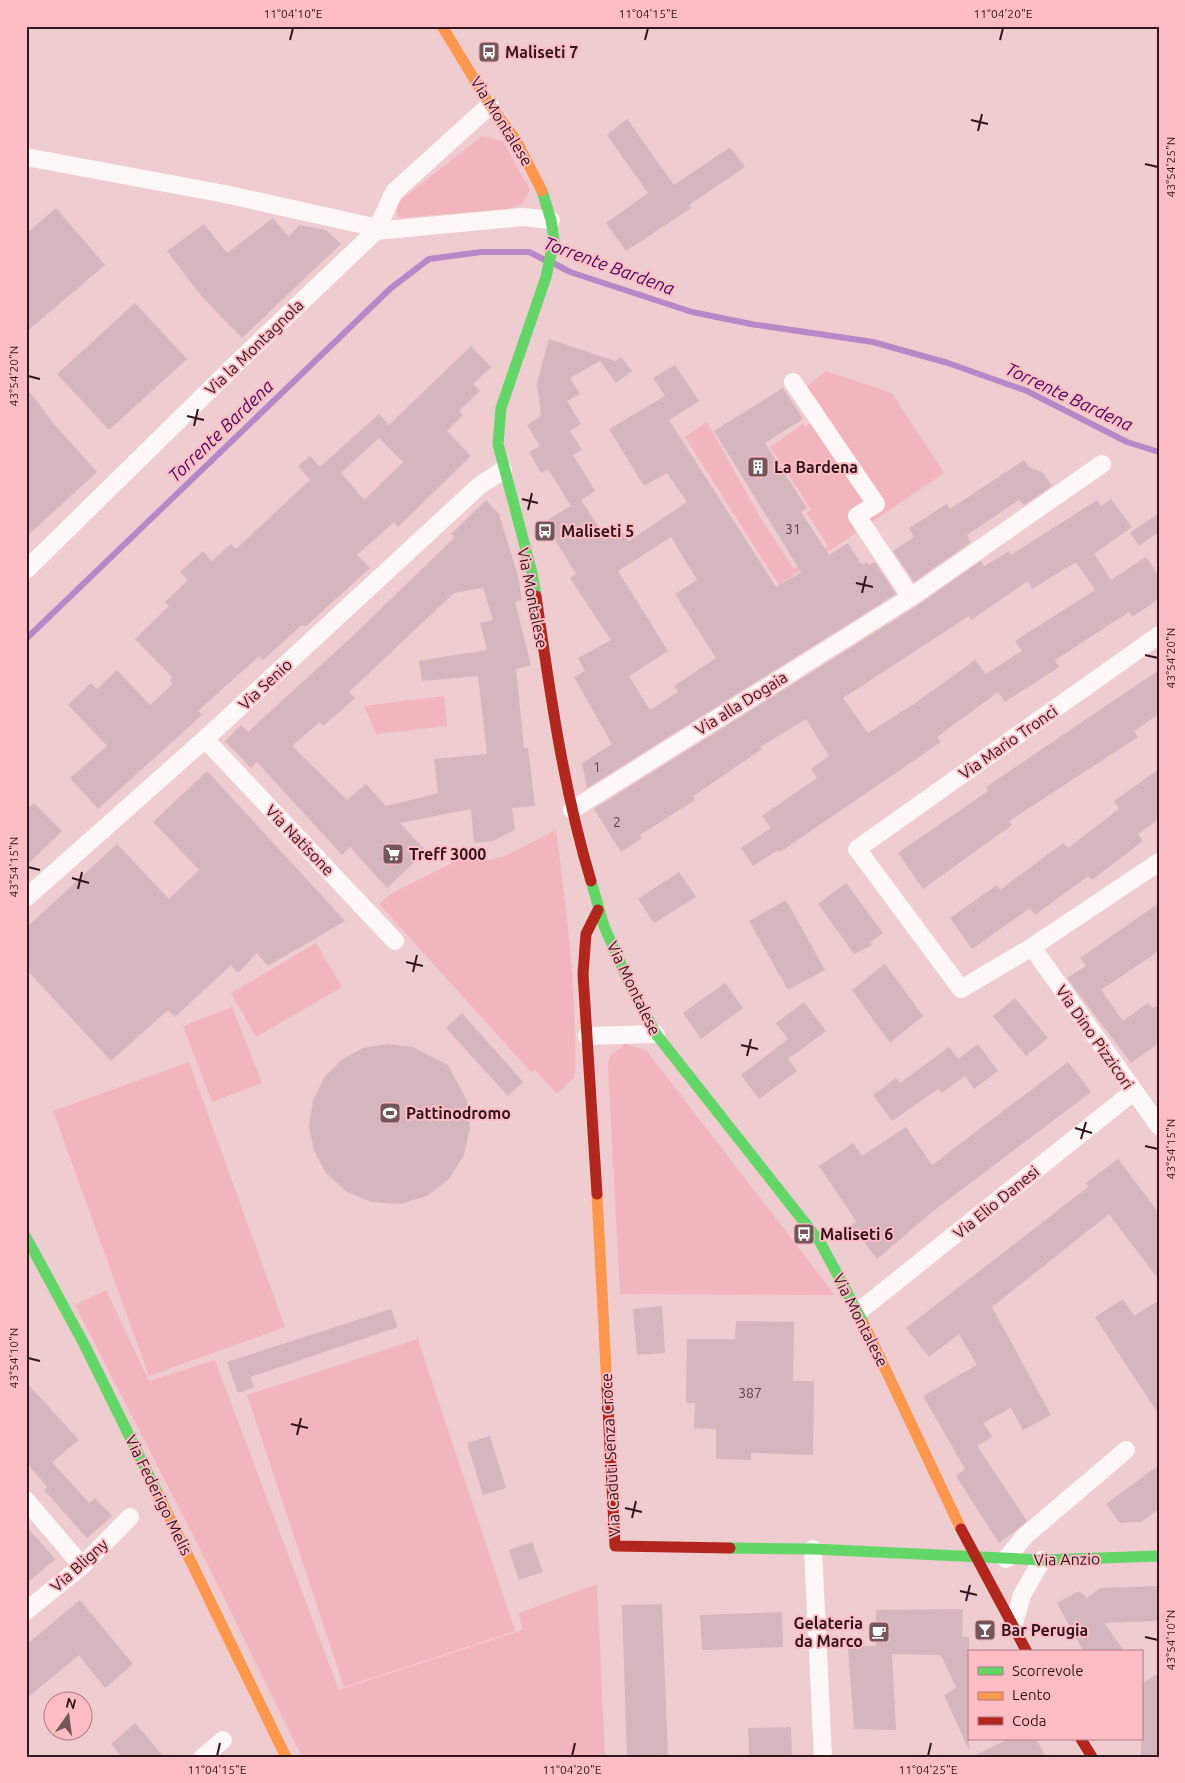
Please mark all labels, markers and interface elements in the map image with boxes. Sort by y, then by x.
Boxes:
text: 11°04'10"E [264,7,323,20]
text: 11°04'15"E [619,7,678,20]
text: 11°04'20"E [974,7,1033,20]
bus stop icon: Maliseti 7 [477,40,501,64]
place label: Maliseti 7 [505,43,578,61]
street label: Via Montalese [467,73,537,169]
text: 43°54'25"N [1164,137,1177,197]
water label: Torrente Bardena [541,232,678,298]
street label: Via la Montagnola [201,296,307,398]
text: 43°54'20"N [7,346,20,406]
water label: Torrente Bardena [1003,358,1136,434]
water label: Torrente Bardena [164,375,277,485]
building icon: La Bardena [746,455,770,479]
place label: La Bardena [774,458,858,476]
bus stop icon: Maliseti 5 [533,519,557,543]
house number: 31 [785,521,801,537]
place label: Maliseti 5 [561,522,634,540]
street label: Via Montalese [514,546,552,650]
text: 43°54'20"N [1164,628,1177,688]
street label: Via Senio [235,655,295,713]
street label: Via alla Dogaia [692,668,790,738]
street label: Via Mario Tronci [955,701,1061,783]
house number: 1 [593,759,601,775]
street label: Via Natisone [262,801,338,879]
house number: 2 [613,814,621,830]
text: 43°54'15"N [7,837,20,897]
supermarket icon: Treff 3000 [381,842,405,866]
place label: Treff 3000 [409,845,486,863]
street label: Via Montalese [604,938,664,1038]
street label: Via Dino Pizzicori [1052,982,1138,1092]
sports icon: Pattinodromo [378,1101,402,1125]
place label: Pattinodromo [406,1104,511,1122]
text: 43°54'15"N [1164,1119,1177,1179]
street label: Via Elio Danesi [950,1162,1042,1242]
bus stop icon: Maliseti 6 [792,1222,816,1246]
place label: Maliseti 6 [820,1225,893,1243]
street label: Via Montalese [830,1270,892,1370]
text: 43°54'10"N [7,1328,20,1388]
street label: Via Caduti Senza Croce [597,1373,623,1537]
house number: 387 [738,1385,762,1401]
street label: Via Federigo Melis [122,1432,196,1558]
street label: Via Bligny [47,1534,111,1595]
street label: Via Anzio [1034,1549,1100,1569]
text: 43°54'10"N [1164,1610,1177,1670]
place label: Gelateria da Marco [793,1614,863,1650]
bar icon: Bar Perugia [973,1618,997,1642]
cafe icon: Gelateria da Marco [867,1620,891,1644]
place label: Bar Perugia [1001,1621,1088,1639]
legend [968,1650,1142,1740]
text: Scorrevole [1012,1662,1083,1679]
text: Lento [1012,1686,1051,1703]
north arrow [42,1690,92,1740]
text: N [64,1694,78,1712]
text: Coda [1012,1712,1046,1729]
text: 11°04'15"E [188,1763,247,1776]
text: 11°04'20"E [543,1763,602,1776]
text: 11°04'25"E [899,1763,958,1776]

